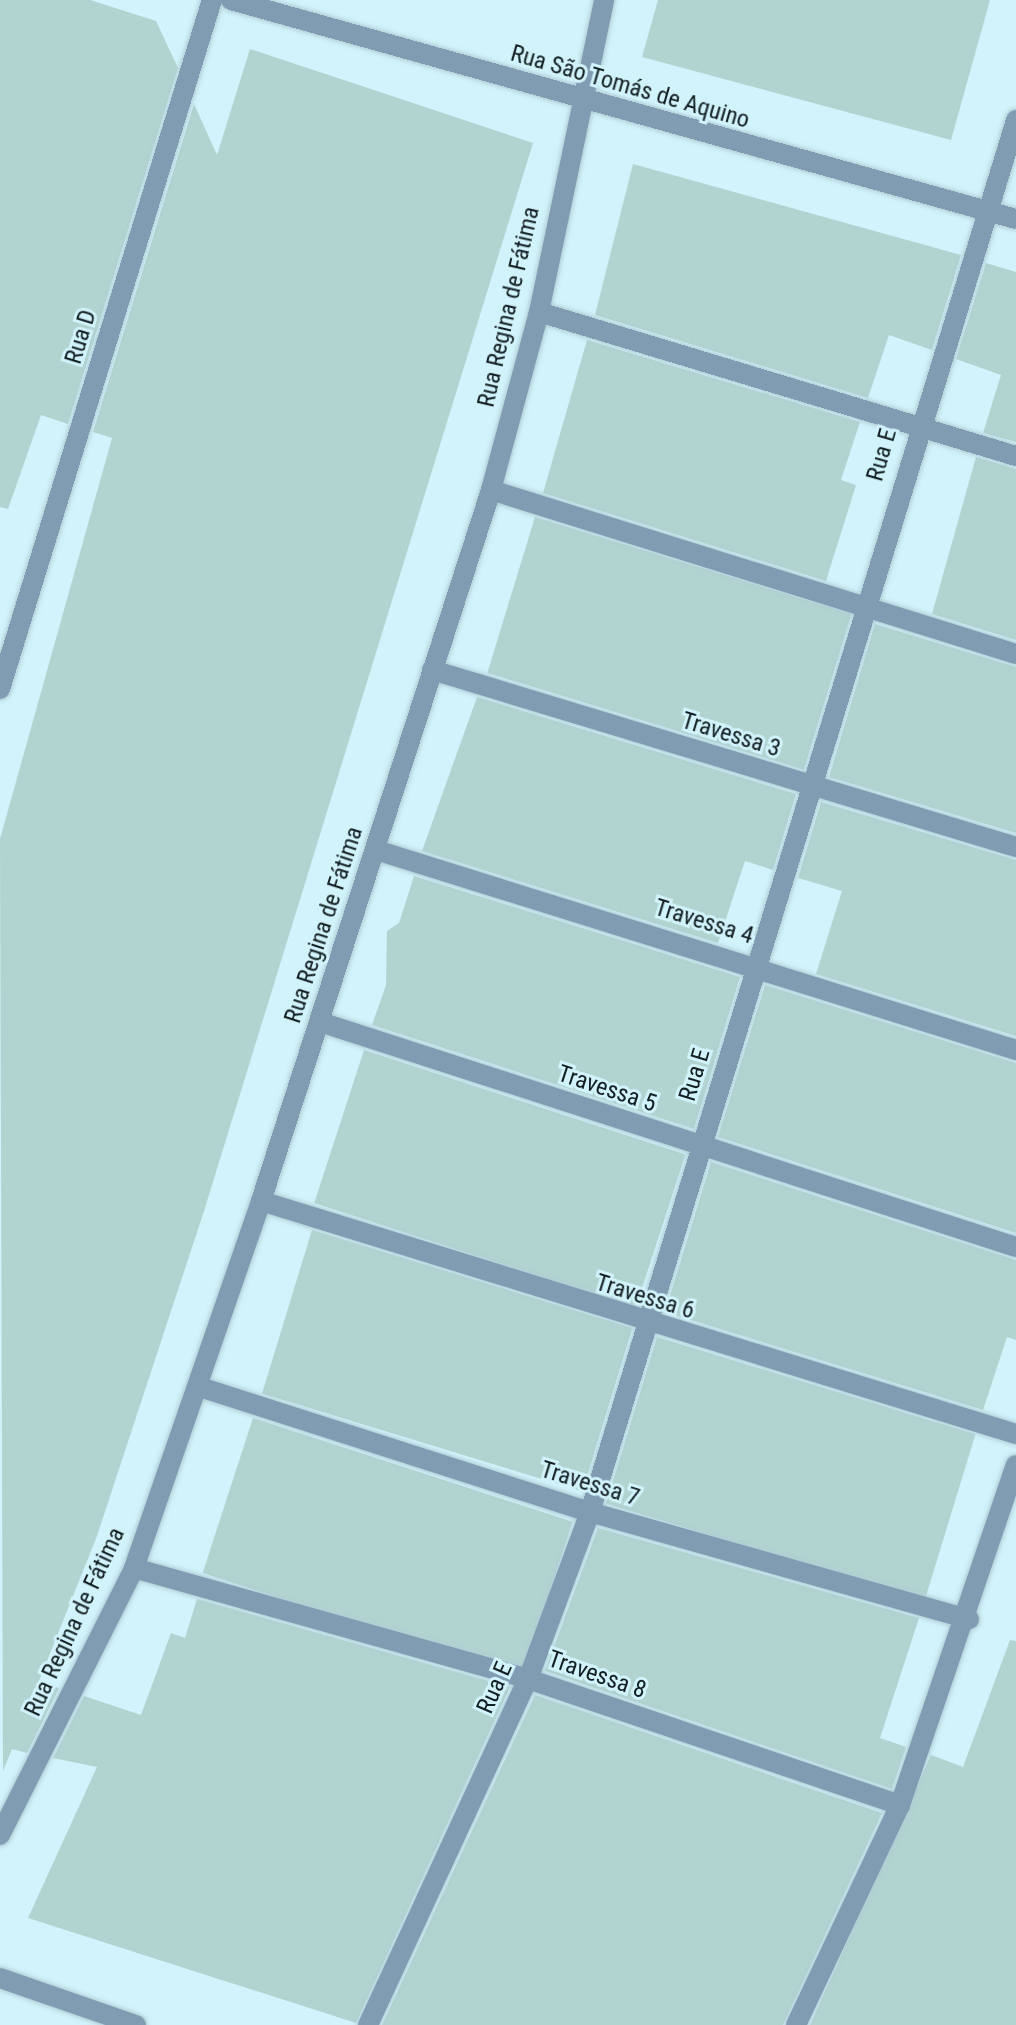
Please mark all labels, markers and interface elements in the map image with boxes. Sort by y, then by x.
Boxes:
street label: Rua São Tomás de Aquino [507,39,753,135]
street label: Rua Regina de Fátima [472,204,546,410]
street label: Rua D [59,306,103,368]
street label: Rua E [861,425,903,485]
street label: Travessa 3 [678,706,784,764]
street label: Rua Regina de Fátima [279,823,369,1027]
street label: Travessa 4 [651,893,757,951]
street label: Rua E [673,1045,717,1105]
street label: Travessa 5 [554,1060,660,1118]
street label: Travessa 6 [592,1268,698,1326]
street label: Travessa 7 [537,1455,643,1513]
street label: Rua Regina de Fátima [19,1523,131,1721]
street label: Travessa 8 [544,1645,650,1705]
street label: Rua E [471,1658,519,1718]

